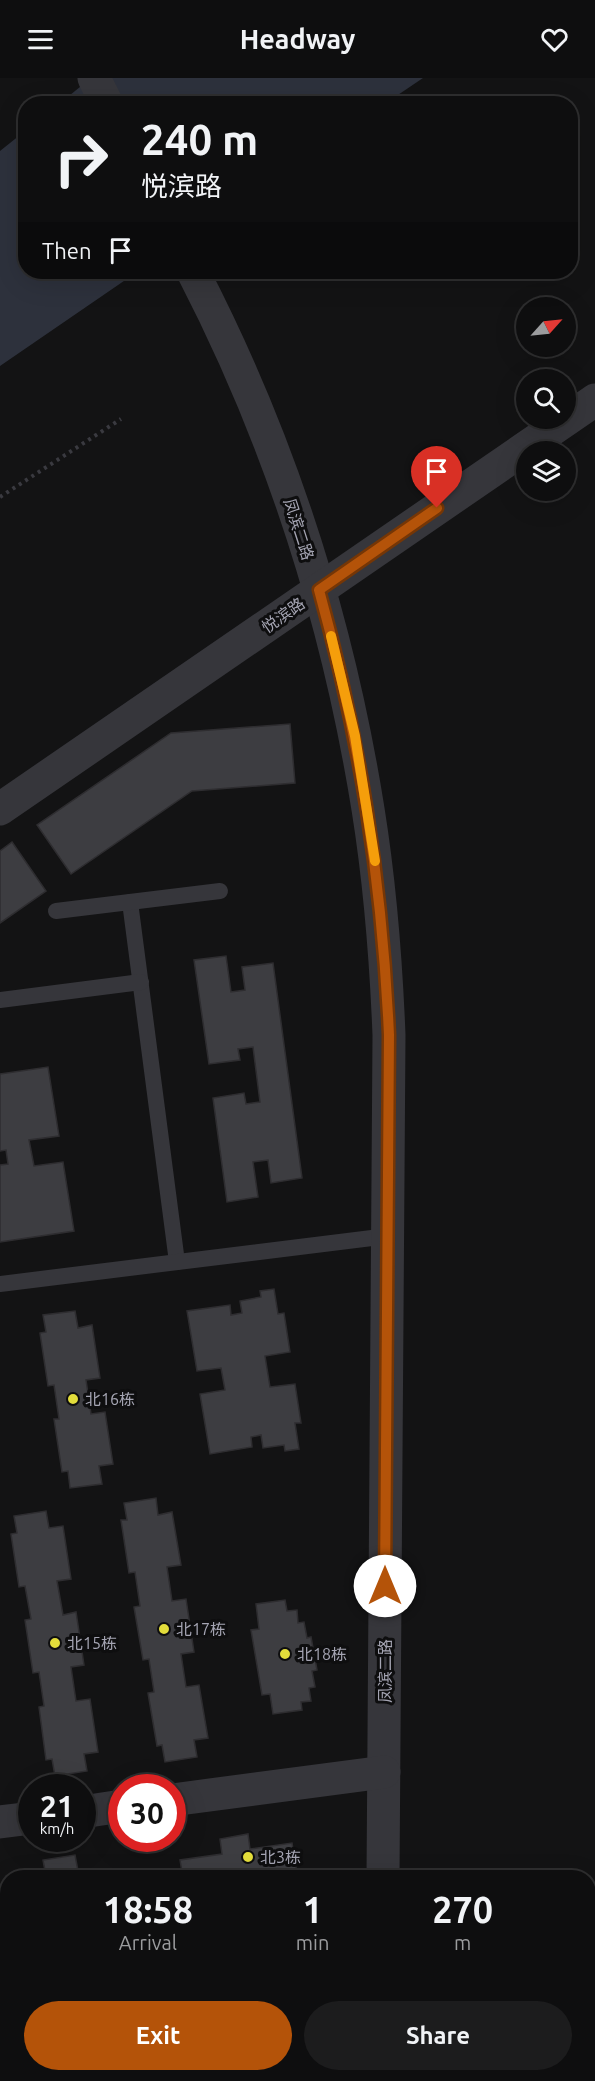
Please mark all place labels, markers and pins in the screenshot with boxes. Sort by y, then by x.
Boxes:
pin [411,446,462,508]
place label: 北16栋 [85,1390,135,1408]
marker: 北16栋 [66,1392,80,1406]
place label: 北17栋 [176,1620,226,1638]
marker: 北17栋 [157,1622,171,1636]
place label: 北15栋 [67,1634,117,1652]
marker: 北15栋 [48,1636,62,1650]
place label: 北18栋 [297,1645,347,1663]
marker: 北18栋 [278,1647,292,1661]
place label: 北3栋 [260,1848,301,1866]
marker: 北3栋 [241,1850,255,1864]

